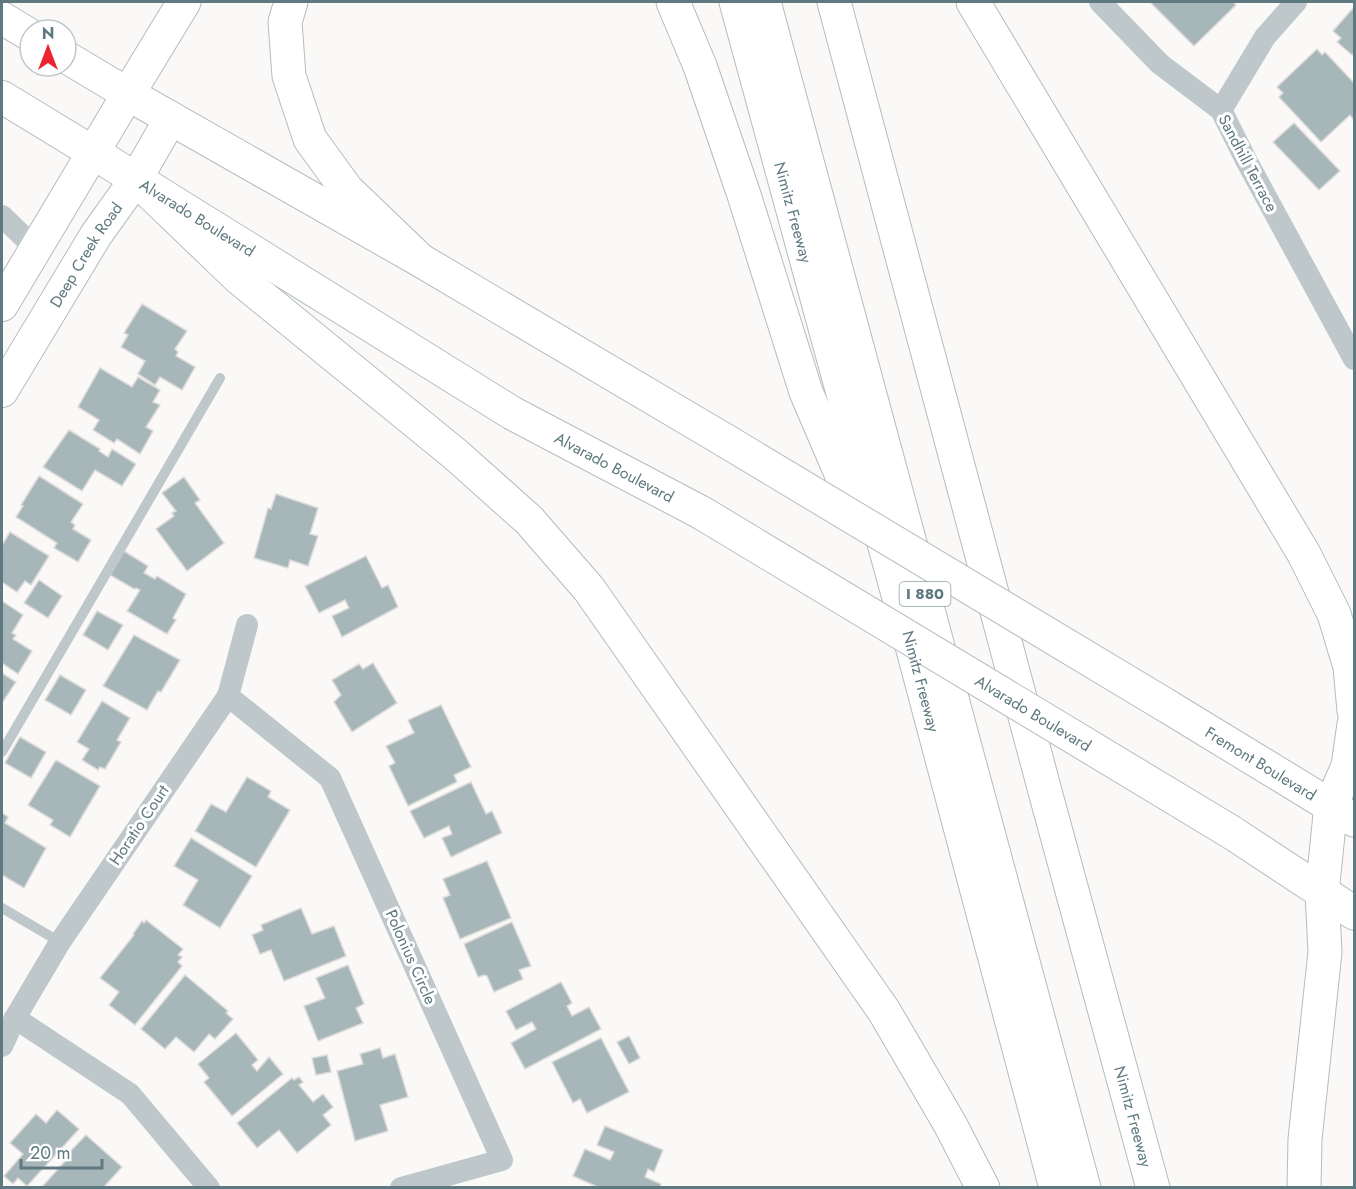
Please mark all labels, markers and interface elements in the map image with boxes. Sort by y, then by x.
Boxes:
north arrow [18,18,78,78]
text: N [42,22,54,45]
street label: Sandhill Terrace [1213,110,1283,216]
street label: Nimitz Freeway [769,159,819,266]
street label: Alvarado Boulevard [135,173,260,262]
street label: Deep Creek Road [44,197,128,311]
street label: Alvarado Boulevard [551,426,678,508]
road number: I 880 [900,582,950,606]
street label: Nimitz Freeway [897,628,946,735]
street label: Alvarado Boulevard [971,669,1096,757]
street label: Fremont Boulevard [1201,720,1321,806]
street label: Horatio Court [104,780,174,870]
street label: Polonius Circle [380,906,442,1008]
street label: Nimitz Freeway [1109,1063,1159,1171]
scale bar [21,1132,102,1170]
text: 20 m [30,1140,70,1166]

